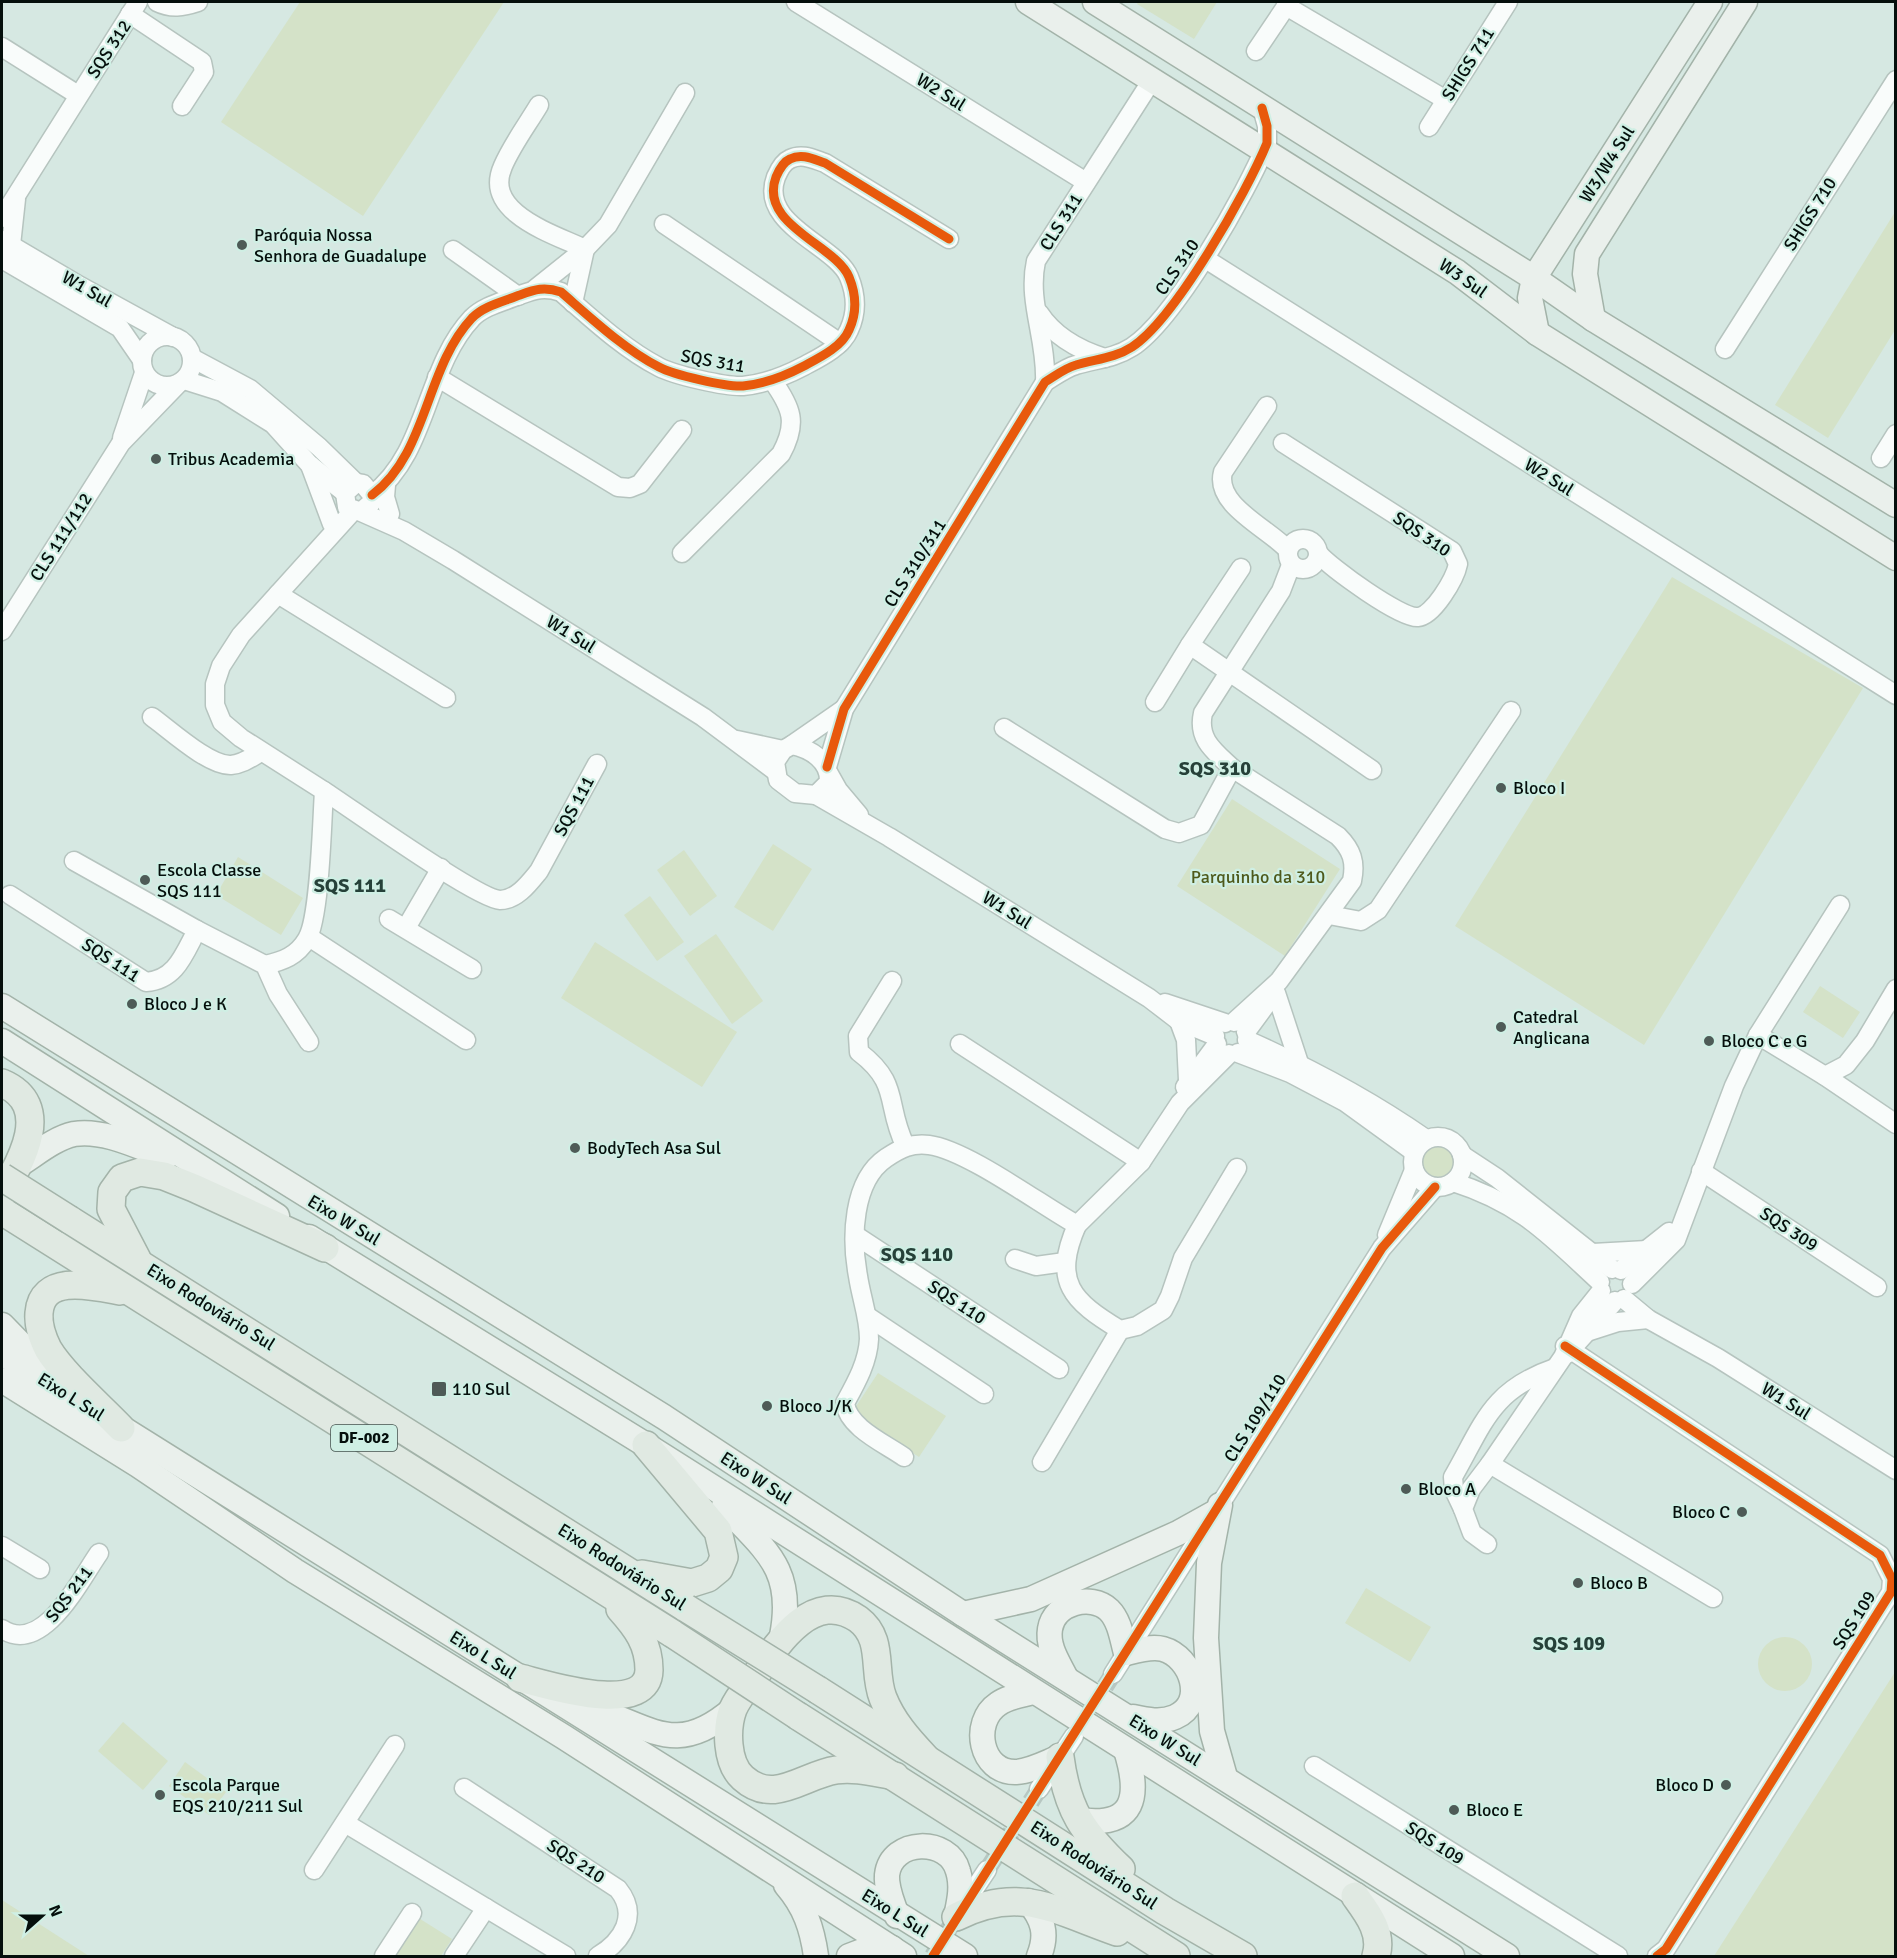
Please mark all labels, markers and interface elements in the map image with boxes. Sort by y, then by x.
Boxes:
street label: SQS 312 [82,16,136,82]
street label: SHIGS 711 [1437,23,1499,105]
street label: W2 Sul [912,68,970,116]
street label: W3/W4 Sul [1575,121,1639,207]
street label: SHIGS 710 [1779,173,1841,255]
street label: CLS 311 [1035,189,1087,255]
place label: Paróquia Nossa Senhora de Guadalupe [254,224,427,267]
street label: CLS 310 [1150,235,1204,299]
marker: Paróquia Nossa Senhora de Guadalupe [235,238,249,252]
street label: W3 Sul [1435,253,1491,303]
street label: W1 Sul [58,266,116,312]
street label: SQS 311 [679,345,747,377]
place label: Tribus Academia [168,448,294,470]
marker: Tribus Academia [149,452,163,466]
street label: W2 Sul [1520,453,1578,501]
street label: CLS 111/112 [25,489,97,585]
street label: SQS 310 [1389,507,1455,561]
street label: CLS 310/311 [879,515,951,611]
street label: W1 Sul [542,610,600,658]
district label: SQS 310 [1179,756,1251,781]
street label: SQS 111 [549,772,599,840]
place label: Bloco I [1513,777,1565,799]
marker: Bloco I [1494,781,1508,795]
place label: Escola Classe SQS 111 [157,859,261,902]
park label: Parquinho da 310 [1191,866,1325,888]
marker: Escola Classe SQS 111 [138,873,152,887]
district label: SQS 111 [314,873,386,898]
street label: W1 Sul [978,886,1036,934]
street label: SQS 111 [78,933,144,987]
place label: Bloco J e K [144,993,227,1015]
marker: Bloco J e K [125,997,139,1011]
place label: Catedral Anglicana [1513,1006,1590,1049]
marker: Catedral Anglicana [1494,1020,1508,1034]
place label: Bloco C e G [1721,1030,1807,1052]
marker: Bloco C e G [1702,1034,1716,1048]
place label: BodyTech Asa Sul [587,1137,721,1159]
marker: BodyTech Asa Sul [568,1141,582,1155]
street label: Eixo W Sul [304,1190,384,1250]
street label: SQS 309 [1756,1202,1822,1256]
district label: SQS 110 [881,1242,953,1267]
street label: Eixo Rodoviário Sul [143,1259,279,1355]
street label: SQS 110 [924,1275,990,1329]
street label: Eixo L Sul [34,1368,108,1426]
street label: CLS 109/110 [1219,1370,1291,1466]
street label: W1 Sul [1757,1377,1815,1425]
place label: 110 Sul [452,1378,510,1400]
marker: 110 Sul [430,1380,448,1398]
place label: Bloco J/K [779,1395,852,1417]
marker: Bloco J/K [760,1399,774,1413]
road number: DF-002 [331,1425,397,1451]
street label: Eixo W Sul [716,1447,796,1509]
place label: Bloco A [1418,1478,1476,1500]
marker: Bloco A [1399,1482,1413,1496]
place label: Bloco C [1672,1501,1730,1523]
marker: Bloco C [1735,1505,1749,1519]
street label: Eixo Rodoviário Sul [554,1519,690,1615]
street label: SQS 211 [41,1562,97,1626]
place label: Bloco B [1590,1572,1648,1594]
marker: Bloco B [1571,1576,1585,1590]
street label: SQS 109 [1828,1587,1880,1653]
street label: Eixo L Sul [446,1626,520,1684]
district label: SQS 109 [1533,1631,1605,1656]
street label: Eixo W Sul [1125,1709,1205,1771]
place label: Escola Parque EQS 210/211 Sul [172,1774,303,1817]
place label: Bloco D [1655,1774,1714,1796]
marker: Bloco D [1719,1778,1733,1792]
marker: Escola Parque EQS 210/211 Sul [153,1788,167,1802]
place label: Bloco E [1466,1799,1523,1821]
marker: Bloco E [1447,1803,1461,1817]
street label: Eixo Rodoviário Sul [1026,1816,1162,1914]
street label: SQS 109 [1402,1817,1468,1869]
street label: SQS 210 [543,1834,609,1888]
street label: Eixo L Sul [858,1884,932,1942]
north arrow [12,1886,72,1946]
text: N [44,1902,66,1920]

